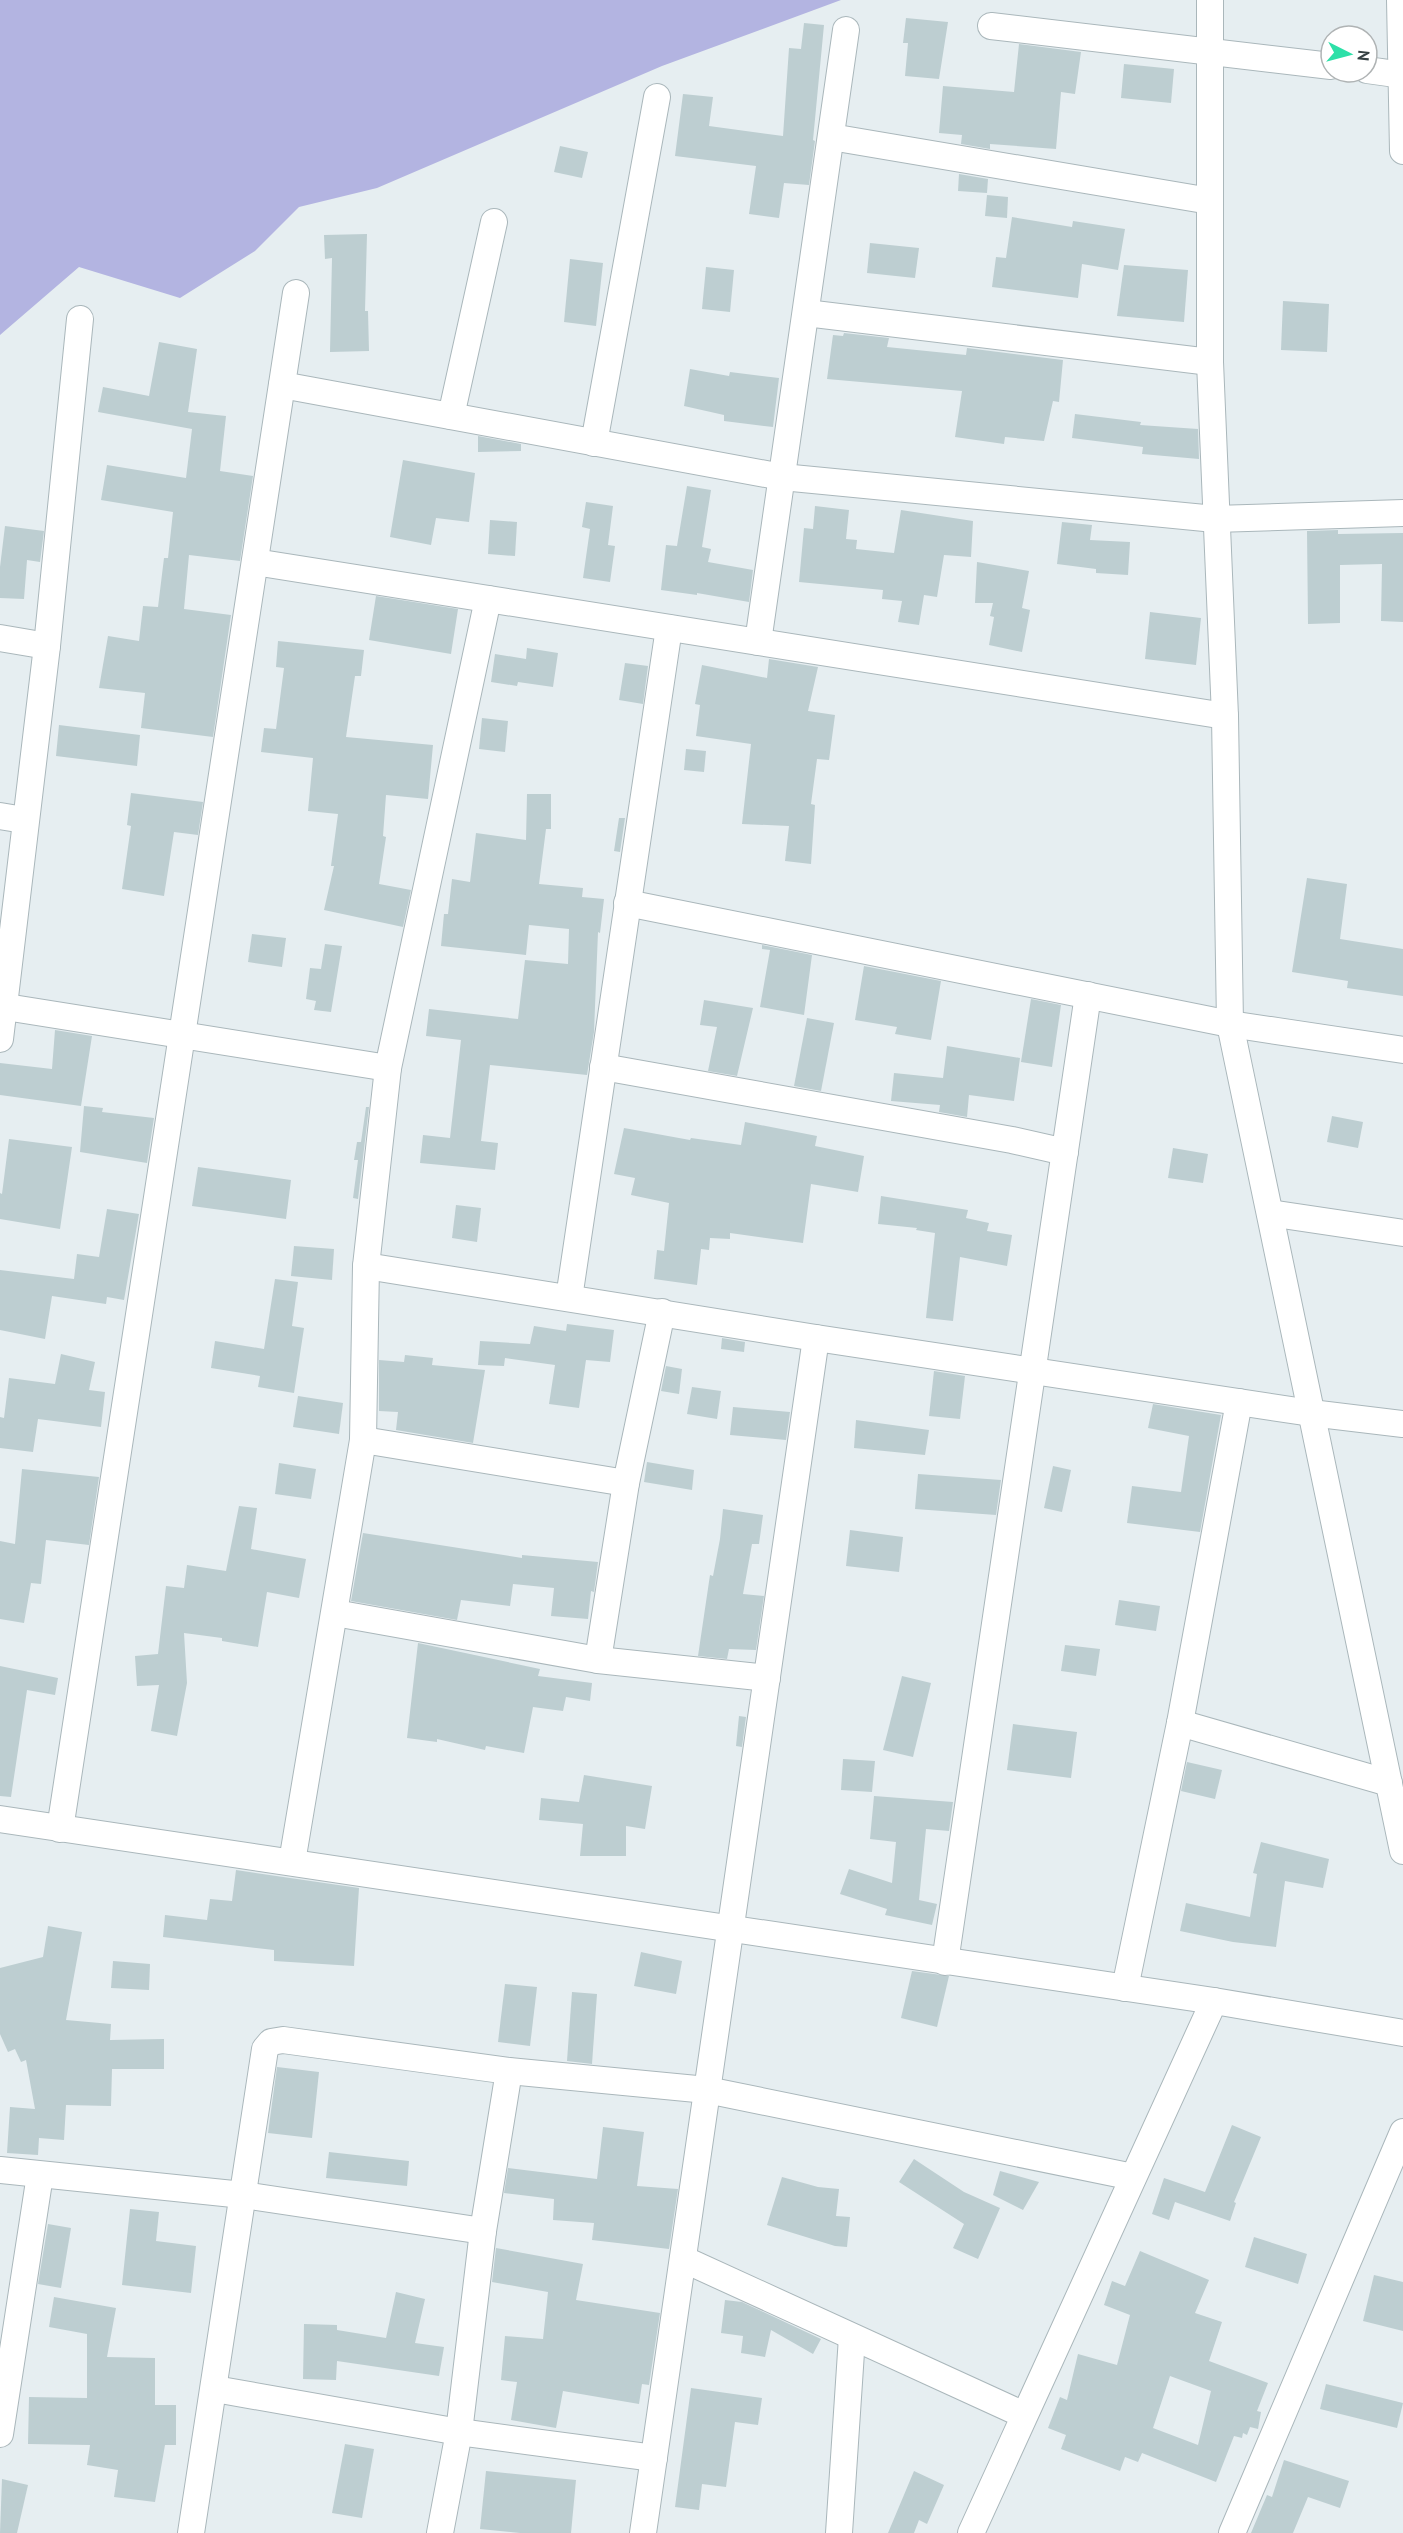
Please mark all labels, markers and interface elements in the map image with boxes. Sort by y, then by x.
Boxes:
north arrow [1319,24,1379,84]
text: N [1353,49,1374,62]

